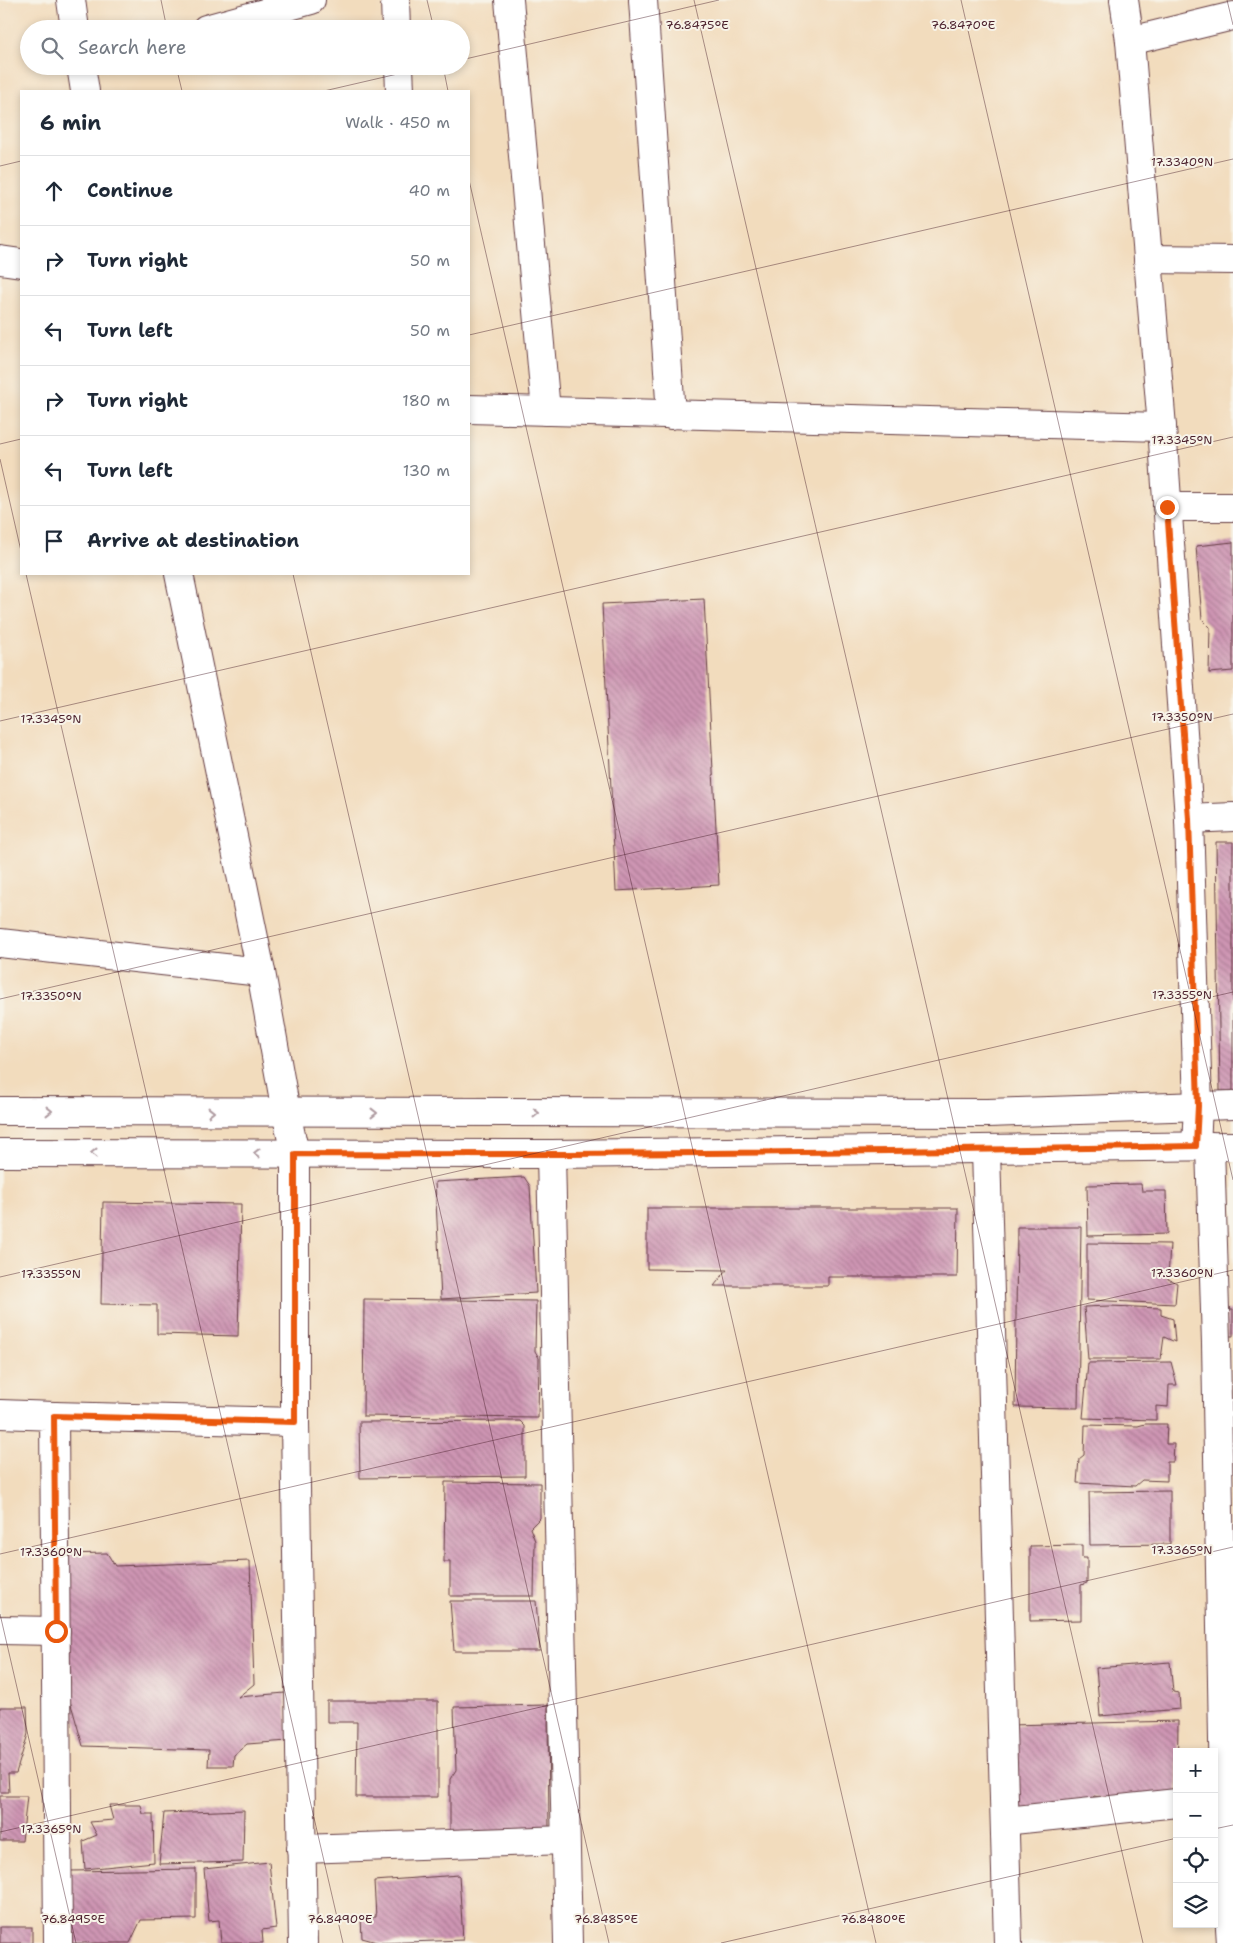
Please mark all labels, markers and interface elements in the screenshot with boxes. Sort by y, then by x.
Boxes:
text: 76.8475°E [665,17,729,33]
text: 76.8470°E [931,17,995,33]
search box [20,20,470,75]
icon: search [38,34,66,62]
text: Search here [78,35,187,60]
text: 6 min [40,109,101,137]
text: Walk · 450 m [345,112,450,133]
text: 17.3340°N [1151,154,1213,170]
icon: ahead [40,177,68,205]
text: Continue [87,178,173,203]
text: 40 m [408,180,450,201]
icon: right [40,247,68,275]
text: Turn right [87,248,188,273]
text: 50 m [410,250,450,271]
icon: left [40,317,68,345]
text: Turn left [87,318,173,343]
text: 50 m [410,320,450,341]
icon: right [40,387,68,415]
text: Turn right [87,388,188,413]
text: 180 m [402,390,450,411]
text: 17.3345°N [1152,432,1212,448]
icon: left [40,457,68,485]
text: Turn left [87,458,173,483]
text: 130 m [403,460,450,481]
route end [1156,496,1179,519]
icon: arrive [40,527,68,555]
text: Arrive at destination [87,528,299,553]
text: 17.3350°N [1151,709,1213,725]
text: 17.3345°N [21,711,81,727]
text: 17.3355°N [1152,987,1212,1003]
text: 17.3350°N [20,988,82,1004]
one-way arrow [45,1106,53,1116]
one-way arrow [208,1107,215,1117]
one-way arrow [370,1108,378,1118]
one-way arrow [532,1108,540,1118]
one-way arrow [90,1148,98,1158]
one-way arrow [253,1148,260,1158]
text: 17.3360°N [1151,1265,1213,1281]
text: 17.3355°N [21,1266,81,1282]
text: 17.3365°N [1152,1542,1212,1558]
text: 17.3360°N [20,1544,82,1560]
route start [45,1620,68,1643]
map controls [1173,1748,1218,1928]
button: + [1173,1748,1218,1793]
button: − [1173,1793,1218,1838]
text: 17.3365°N [21,1821,81,1837]
button: locate [1173,1838,1218,1883]
button: layers [1173,1883,1218,1928]
text: 76.8495°E [41,1911,105,1927]
text: 76.8490°E [308,1911,372,1927]
text: 76.8485°E [574,1911,638,1927]
text: 76.8480°E [840,1911,906,1927]

